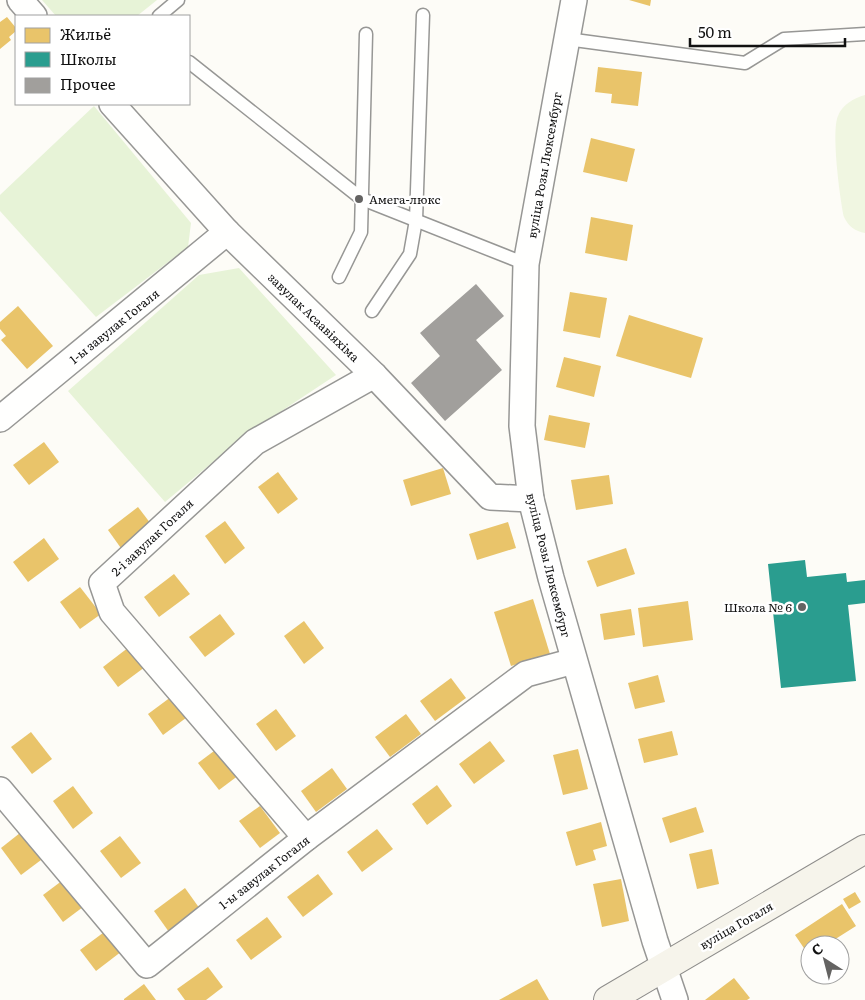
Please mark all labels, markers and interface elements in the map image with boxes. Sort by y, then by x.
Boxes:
legend [15,15,190,105]
scale bar [690,15,845,47]
text: 50 m [698,20,732,43]
text: Жильё [60,22,111,45]
text: Школы [60,47,116,70]
text: Прочее [60,72,116,95]
street label: вуліца Розы Люксембург [522,90,566,240]
place label: Амега-люкс [369,190,440,208]
marker: Амега-люкс [353,193,365,205]
street label: завулак Асаавіяхіма [264,268,364,366]
street label: 1-ы завулак Гогаля [65,284,163,368]
street label: вуліца Розы Люксембург [522,491,576,639]
street label: 2-і завулак Гогаля [107,494,197,580]
place label: Школа № 6 [724,598,793,616]
marker: Школа № 6 [796,601,808,613]
street label: 1-ы завулак Гогаля [215,831,313,913]
street label: вуліца Гогаля [696,897,776,953]
north arrow [800,935,850,985]
text: С [807,938,827,960]

